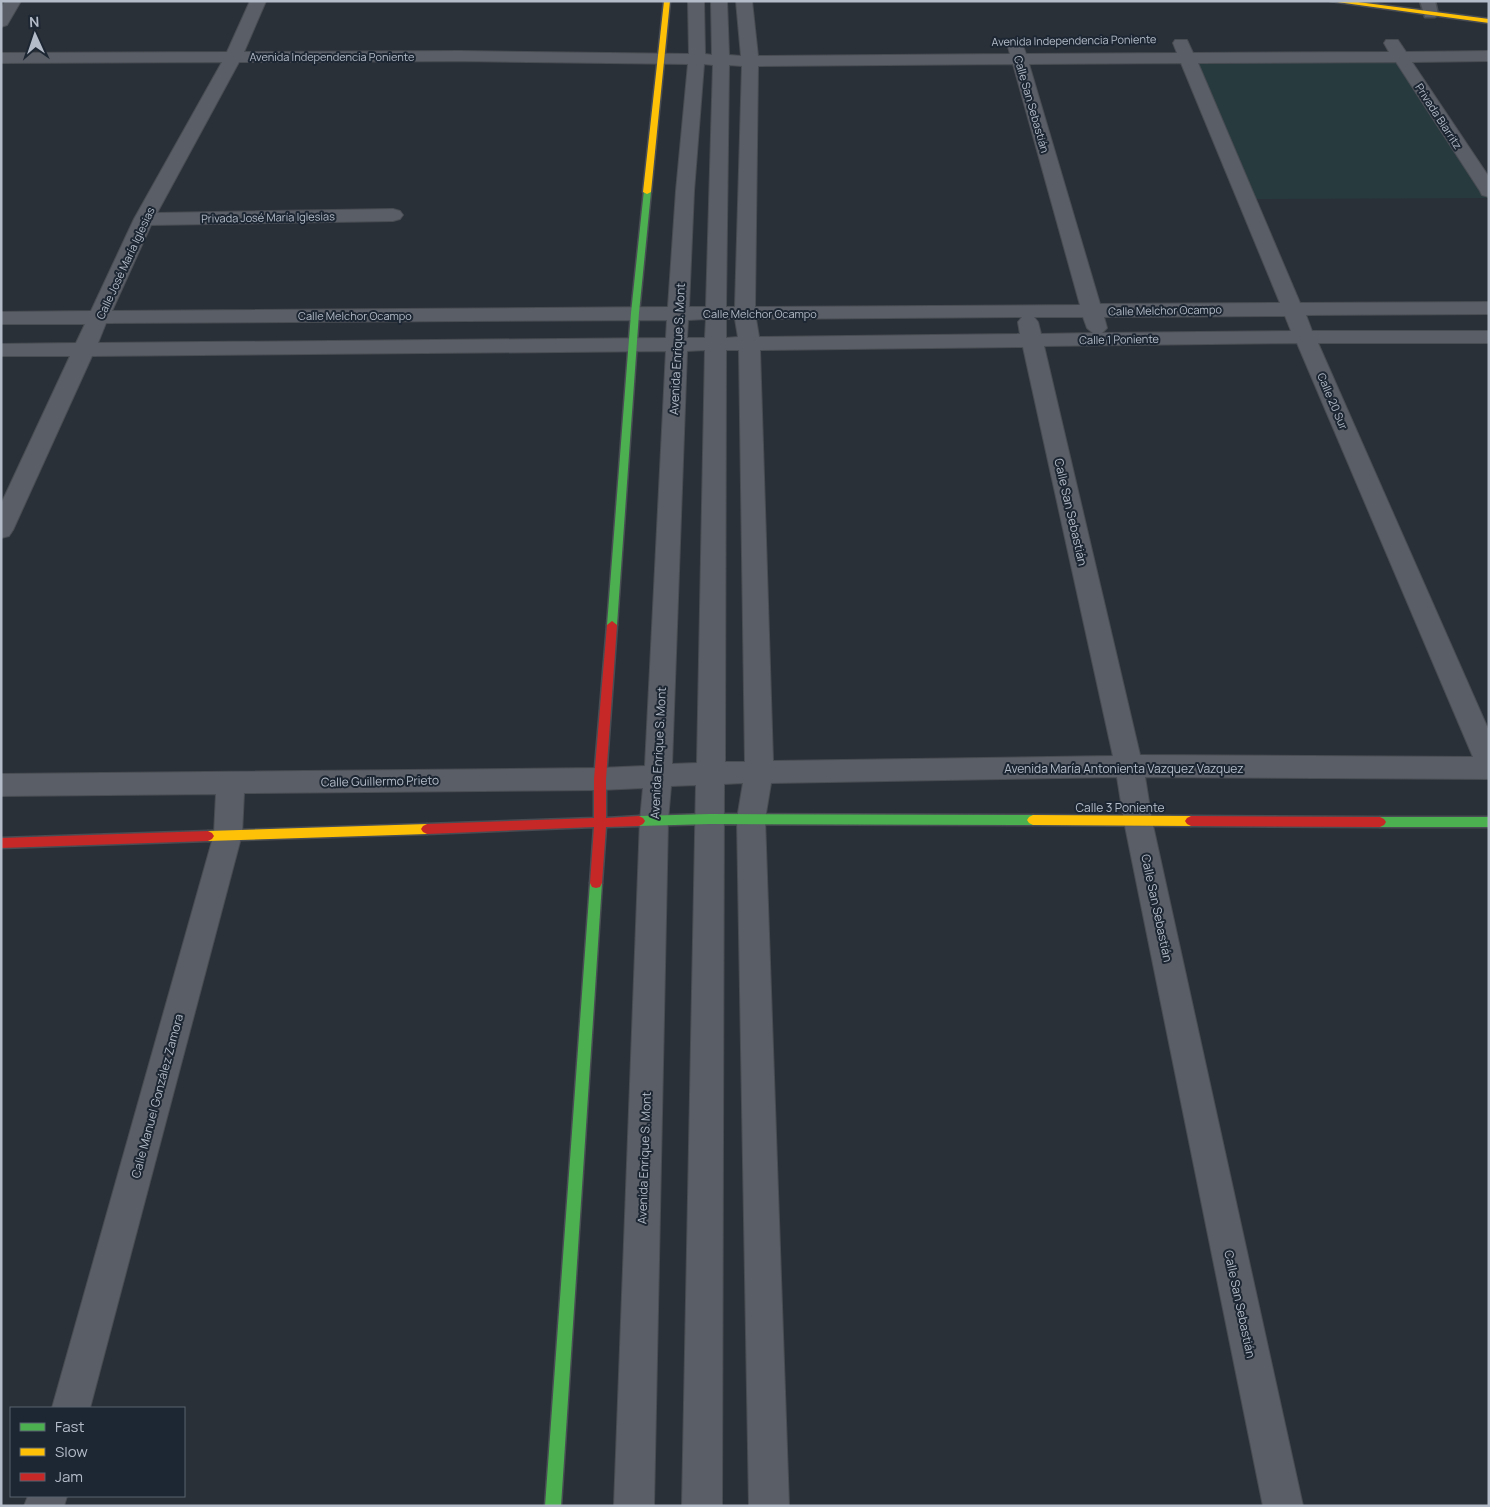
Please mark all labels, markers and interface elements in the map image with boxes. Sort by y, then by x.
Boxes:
north arrow [10,10,60,60]
text: N [29,12,40,31]
street label: Avenida Independencia Poniente [991,31,1157,49]
street label: Avenida Independencia Poniente [250,49,415,64]
street label: Calle San Sebastián [1011,54,1053,154]
street label: Privada Biarritz [1412,80,1466,152]
street label: Calle José María Iglesias [92,204,158,322]
street label: Privada José María Iglesias [201,208,335,226]
street label: Avenida Enrique S. Mont [665,282,689,416]
street label: Calle Melchor Ocampo [1108,301,1222,318]
street label: Calle Melchor Ocampo [703,306,817,321]
street label: Calle Melchor Ocampo [298,308,412,323]
street label: Calle 1 Poniente [1079,331,1160,347]
street label: Calle 20 Sur [1314,370,1352,432]
street label: Calle San Sebastián [1050,457,1092,567]
street label: Avenida Enrique S. Mont [646,686,670,820]
street label: Avenida María Antonienta Vazquez Vazquez [1004,760,1244,777]
street label: Calle Guillermo Prieto [321,771,439,791]
street label: Calle 3 Poniente [1075,799,1165,816]
street label: Calle San Sebastián [1137,853,1177,963]
street label: Calle Manuel González Zamora [127,1012,187,1180]
street label: Avenida Enrique S. Mont [633,1091,655,1224]
street label: Calle San Sebastián [1220,1249,1260,1359]
legend [10,1407,185,1497]
text: Fast [55,1416,84,1437]
text: Slow [55,1441,88,1462]
text: Jam [55,1466,83,1487]

